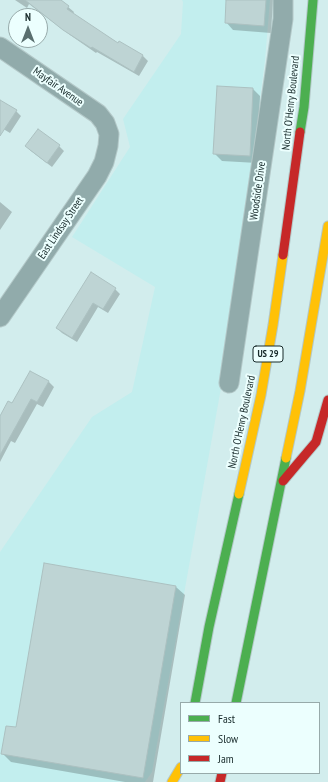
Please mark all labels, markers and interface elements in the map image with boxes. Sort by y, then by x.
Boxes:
north arrow [8,8,48,48]
text: N [25,10,31,24]
street label: North O'Henry Boulevard [279,55,303,151]
street label: Mayfair Avenue [30,65,86,109]
street label: Woodside Drive [247,161,269,221]
street label: East Lindsay Street [35,194,87,262]
road number: US 29 [253,346,283,362]
street label: North O'Henry Boulevard [226,374,258,470]
legend [180,702,320,774]
text: Fast [218,711,235,726]
text: Slow [218,731,238,746]
text: Jam [218,751,234,766]

